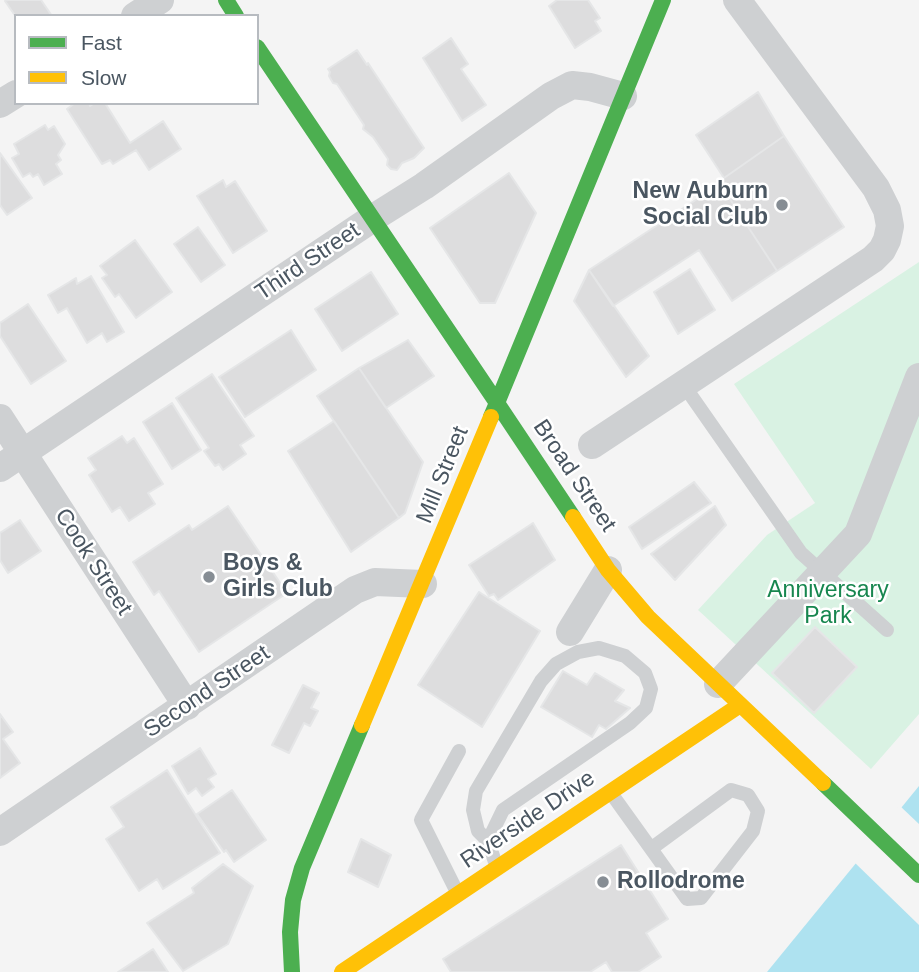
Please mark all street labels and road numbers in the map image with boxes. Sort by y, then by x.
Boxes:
street label: Third Street [250,217,366,307]
street label: Broad Street [526,415,622,537]
street label: Mill Street [411,422,475,528]
street label: Cook Street [48,504,138,620]
street label: Second Street [139,640,275,744]
street label: Riverside Drive [456,765,600,875]

